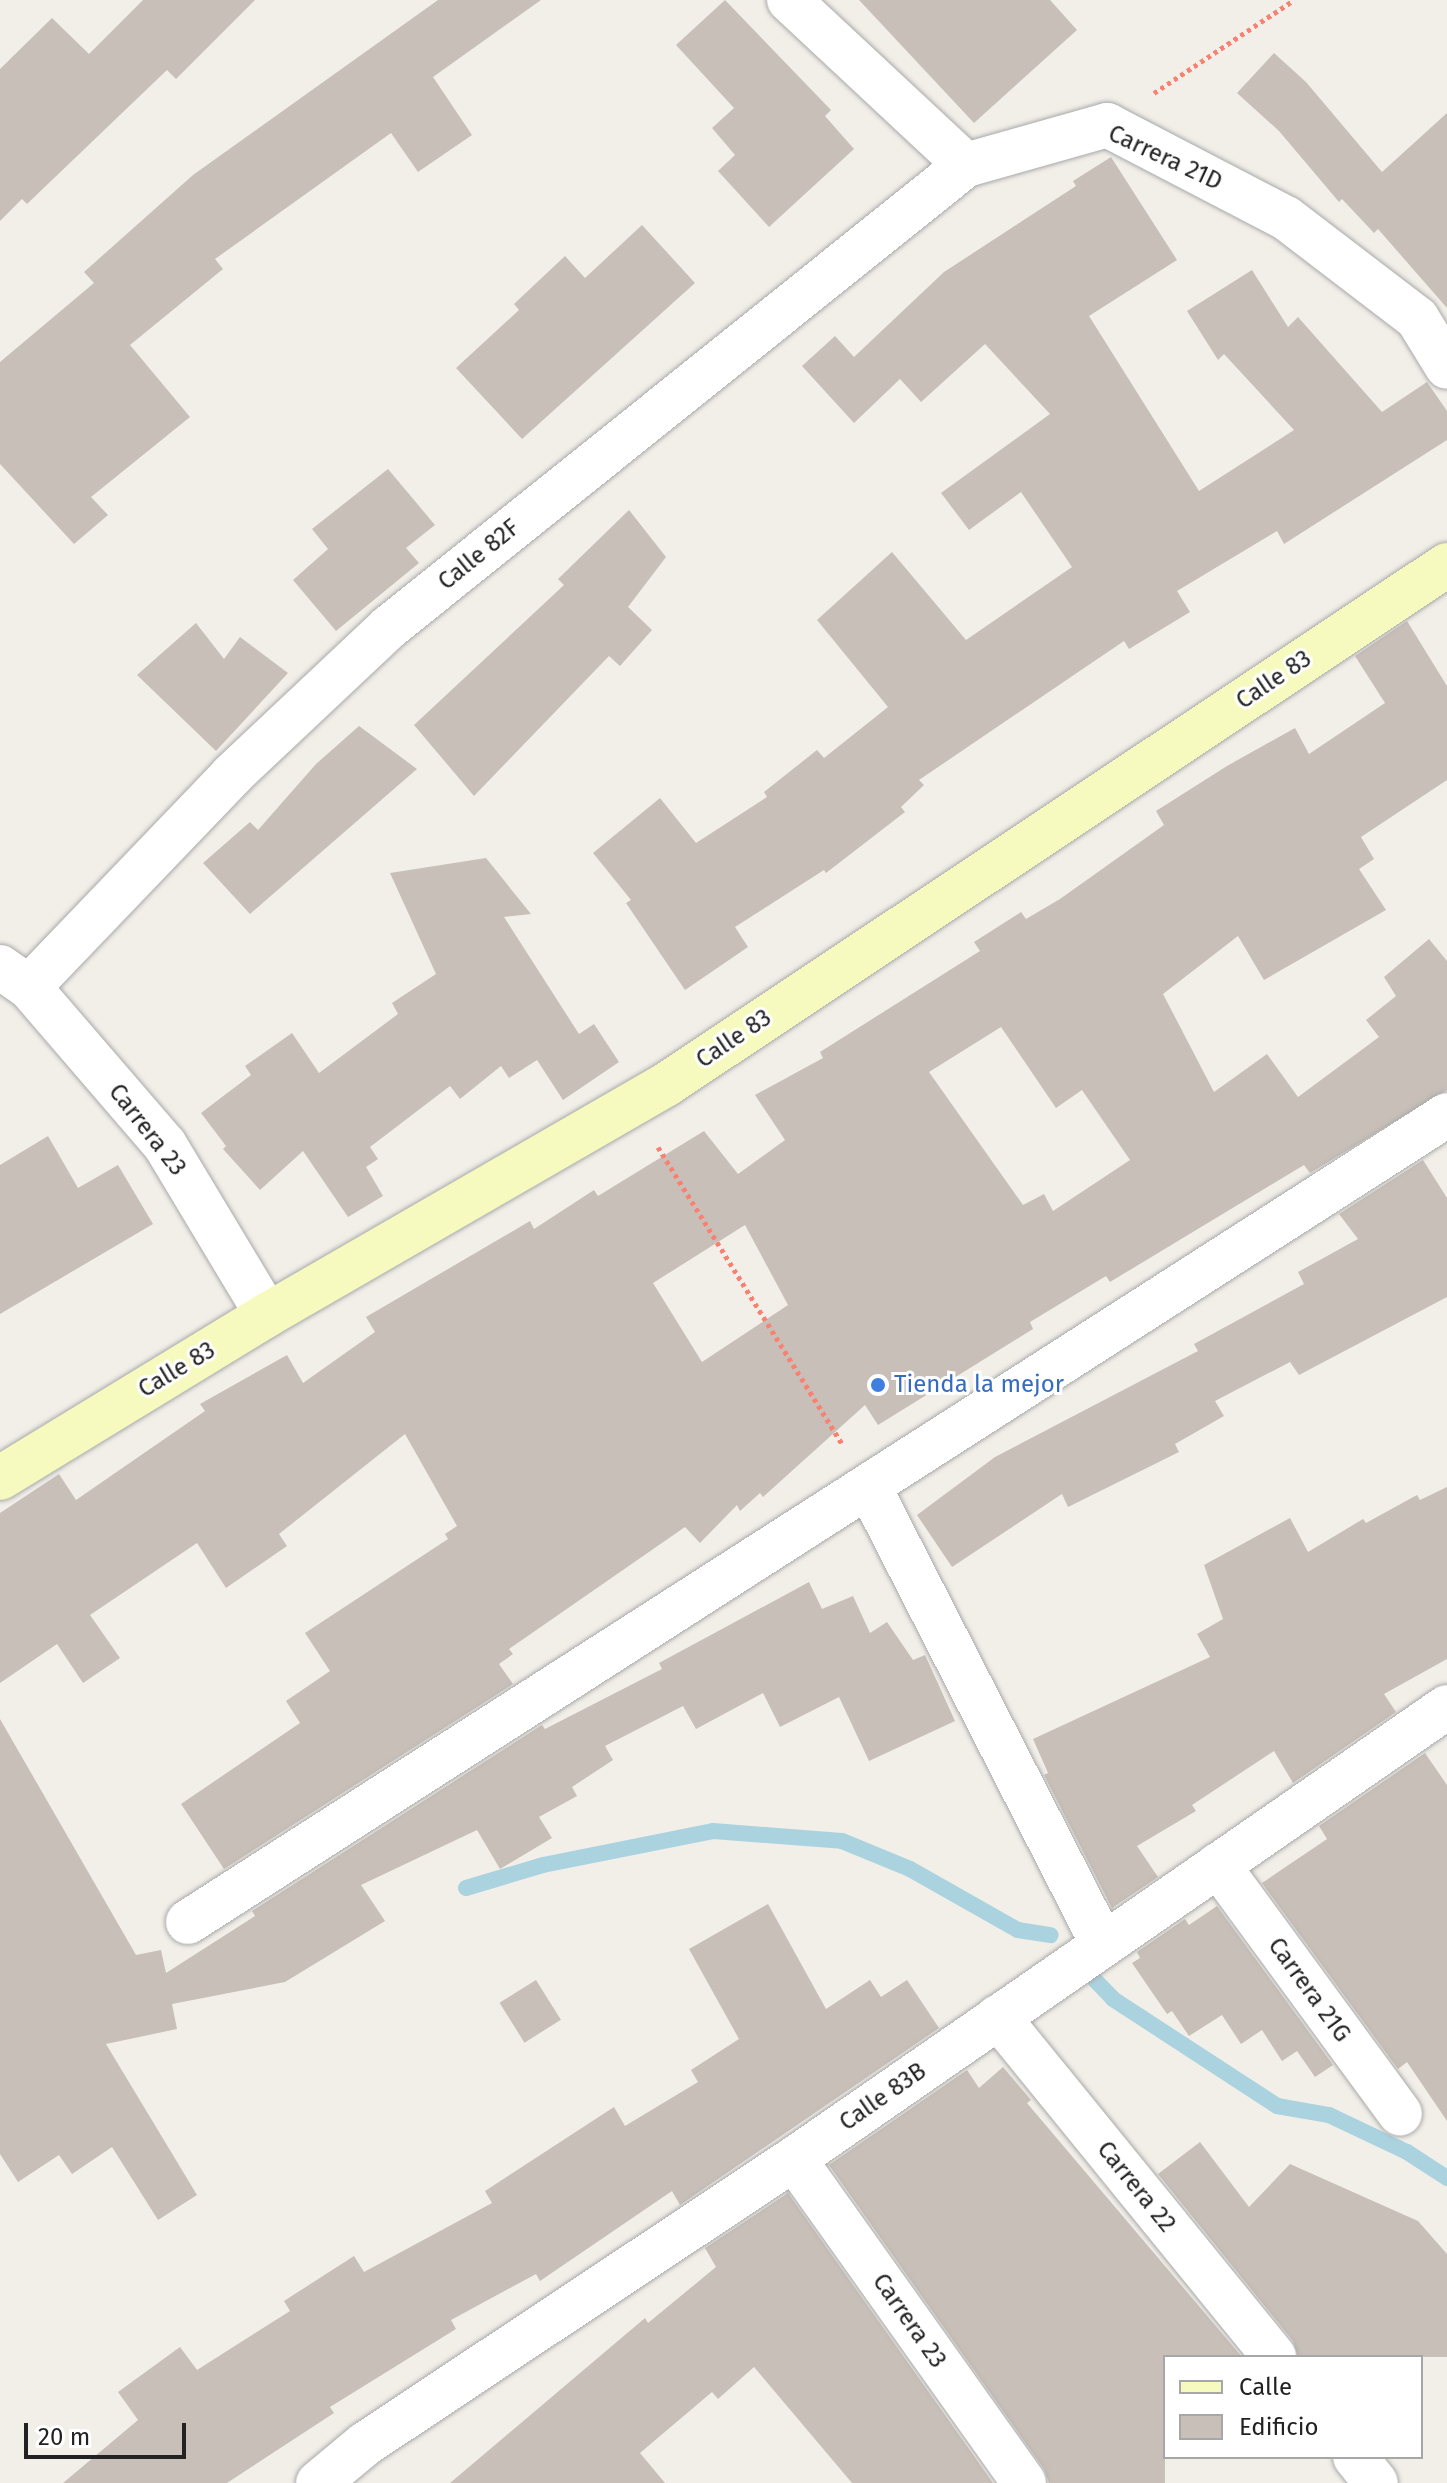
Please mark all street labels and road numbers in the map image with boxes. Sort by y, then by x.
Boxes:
street label: Carrera 21D [1104,119,1226,197]
street label: Calle 82F [433,514,525,596]
street label: Calle 83 [1231,644,1317,716]
street label: Calle 83 [691,1003,777,1075]
street label: Carrera 23 [102,1078,192,1182]
street label: Calle 83 [133,1336,221,1404]
street label: Carrera 21G [1262,1932,1356,2048]
street label: Calle 83B [834,2057,932,2137]
street label: Carrera 22 [1091,2136,1181,2238]
street label: Carrera 23 [866,2268,952,2374]

